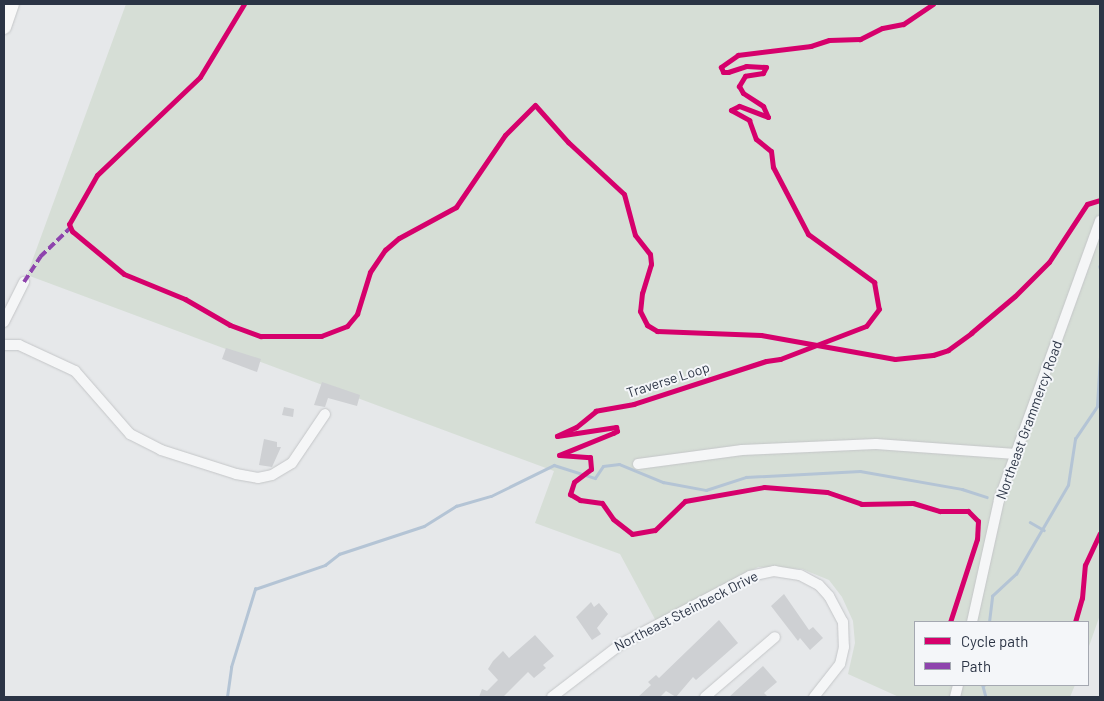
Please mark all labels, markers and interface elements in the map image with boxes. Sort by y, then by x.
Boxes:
street label: Northeast Grammercy Road [992,338,1066,502]
street label: Traverse Loop [624,359,712,401]
street label: Northeast Steinbeck Drive [611,567,761,655]
legend [914,621,1089,686]
text: Cycle path [961,632,1028,650]
text: Path [961,657,991,675]

